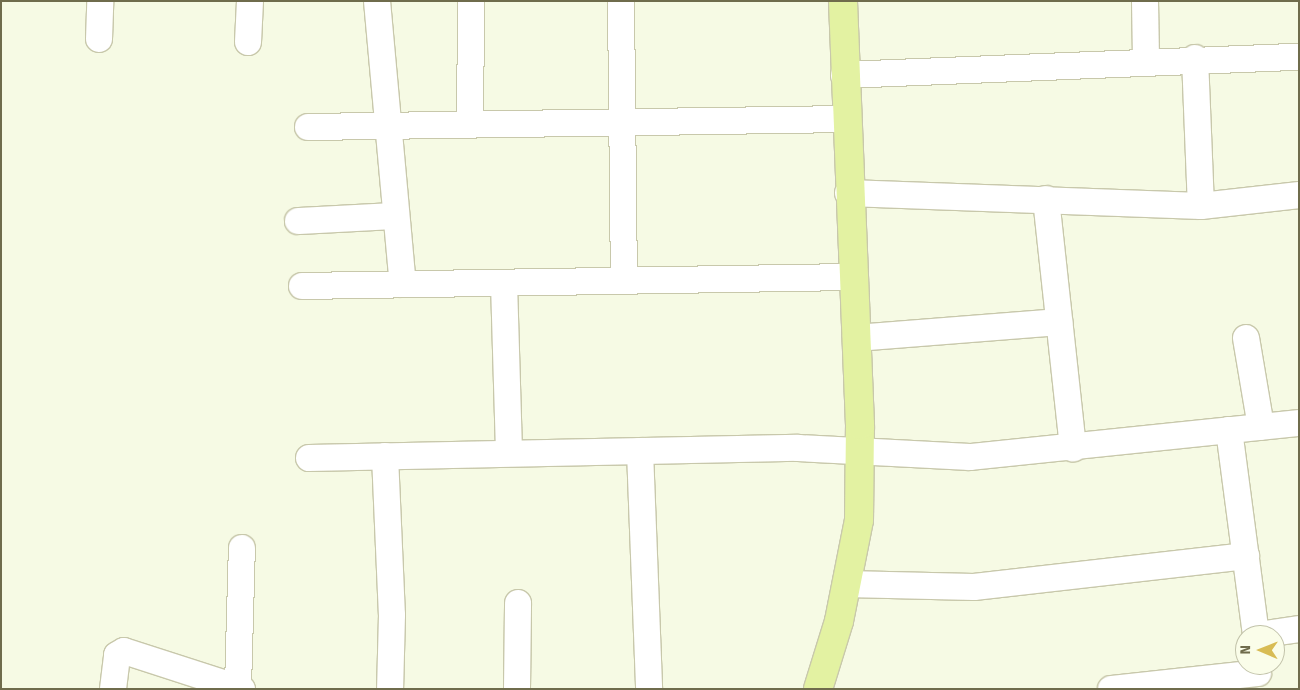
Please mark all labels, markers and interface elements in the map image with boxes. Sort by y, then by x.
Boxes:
north arrow [1235,625,1285,675]
text: N [1237,645,1254,655]

